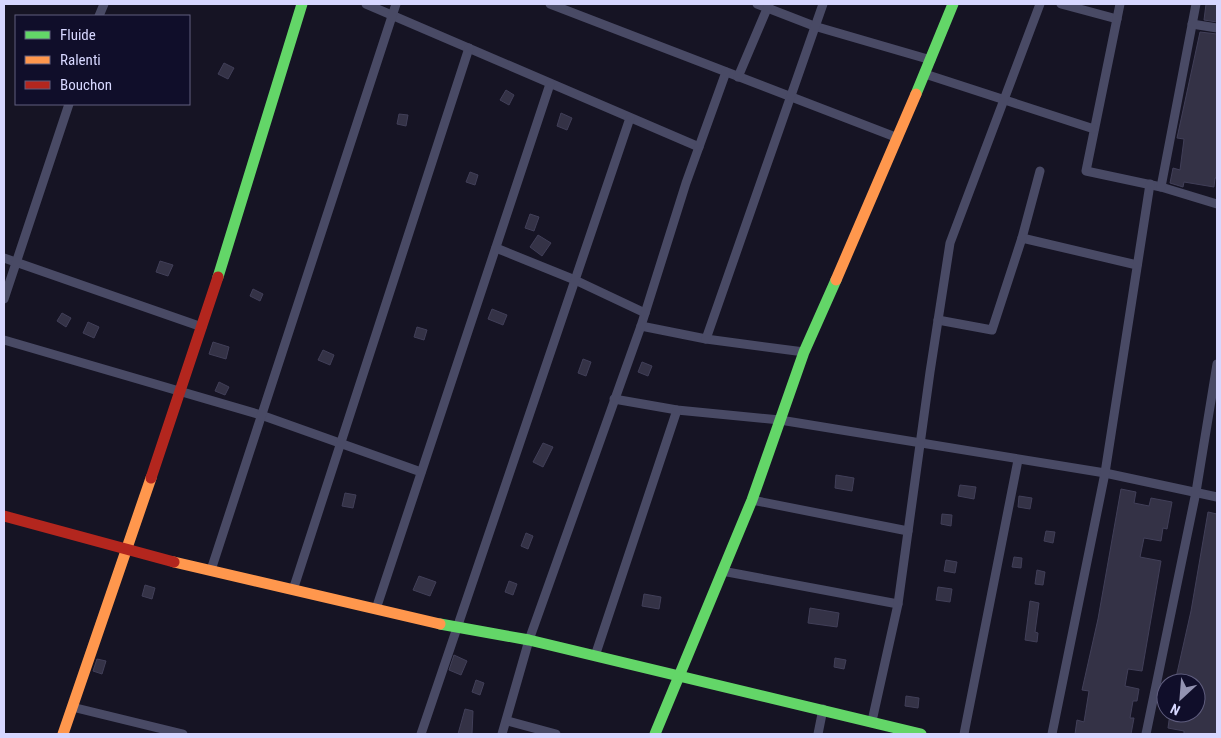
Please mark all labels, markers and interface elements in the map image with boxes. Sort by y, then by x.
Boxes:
legend [15,15,190,105]
text: Fluide [60,26,96,44]
text: Ralenti [60,51,101,69]
text: Bouchon [60,76,112,94]
north arrow [1156,673,1206,723]
text: N [1168,701,1183,719]

